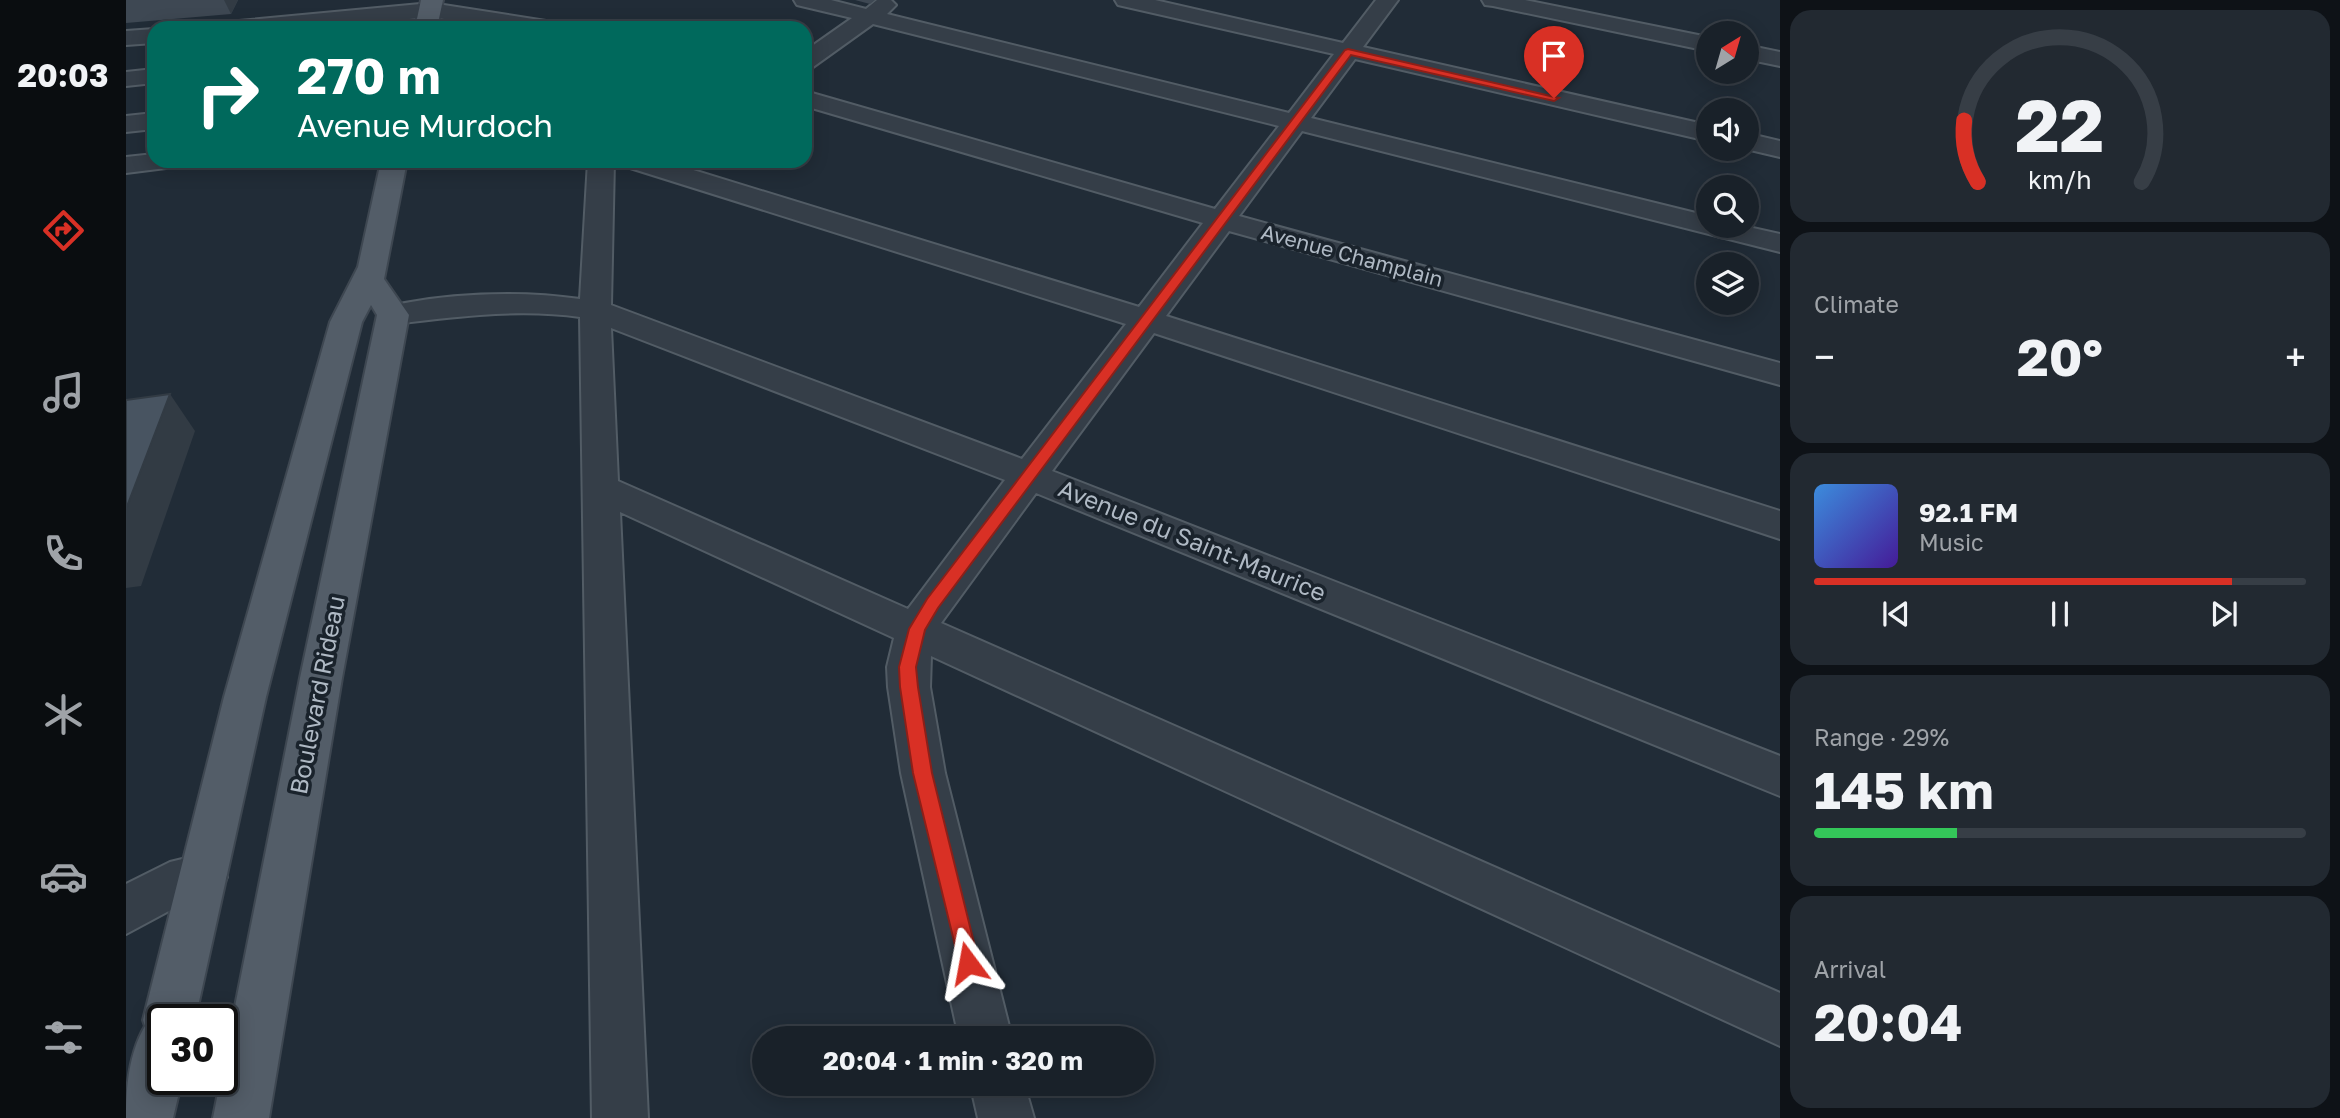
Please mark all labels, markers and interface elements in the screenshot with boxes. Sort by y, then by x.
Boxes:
north arrow [1696,21,1759,84]
map controls [1696,21,1759,315]
pin [1524,26,1584,98]
icon: arrive [1535,37,1573,75]
text: 270 m [297,46,441,105]
icon: right [182,49,273,140]
text: 20:03 [18,56,108,94]
text: 22 [2016,81,2104,168]
button: sound [1696,98,1759,161]
text: Avenue Murdoch [297,106,553,144]
text: km/h [2028,164,2092,195]
button: search [1696,175,1759,238]
icon: directions [39,206,88,255]
street label: Avenue Champlain [1259,218,1446,292]
button: layers [1696,252,1759,315]
text: Climate [1814,290,1899,318]
text: 20° [2017,325,2103,387]
text: − [1814,334,1835,379]
text: + [2285,334,2306,379]
icon: music [39,368,88,417]
street label: Avenue du Saint-Maurice [1055,473,1330,607]
text: 92.1 FM [1919,497,2018,528]
text: Music [1919,528,1984,556]
icon: phone [39,529,88,578]
street label: Boulevard Rideau [283,593,350,796]
icon: previous [1877,595,1915,633]
icon: pause [2041,595,2079,633]
icon: next [2205,595,2243,633]
icon: climate [39,690,88,739]
text: Range · 29% [1814,723,1949,751]
text: 145 km [1814,758,1994,820]
icon: car [39,852,88,901]
position arrow [931,926,1005,1000]
text: Arrival [1814,955,1886,983]
text: 20:04 [1814,990,1962,1052]
speed limit sign: 30 [147,1004,238,1095]
icon: filters [39,1013,88,1062]
text: 20:04 · 1 min · 320 m [823,1045,1083,1076]

